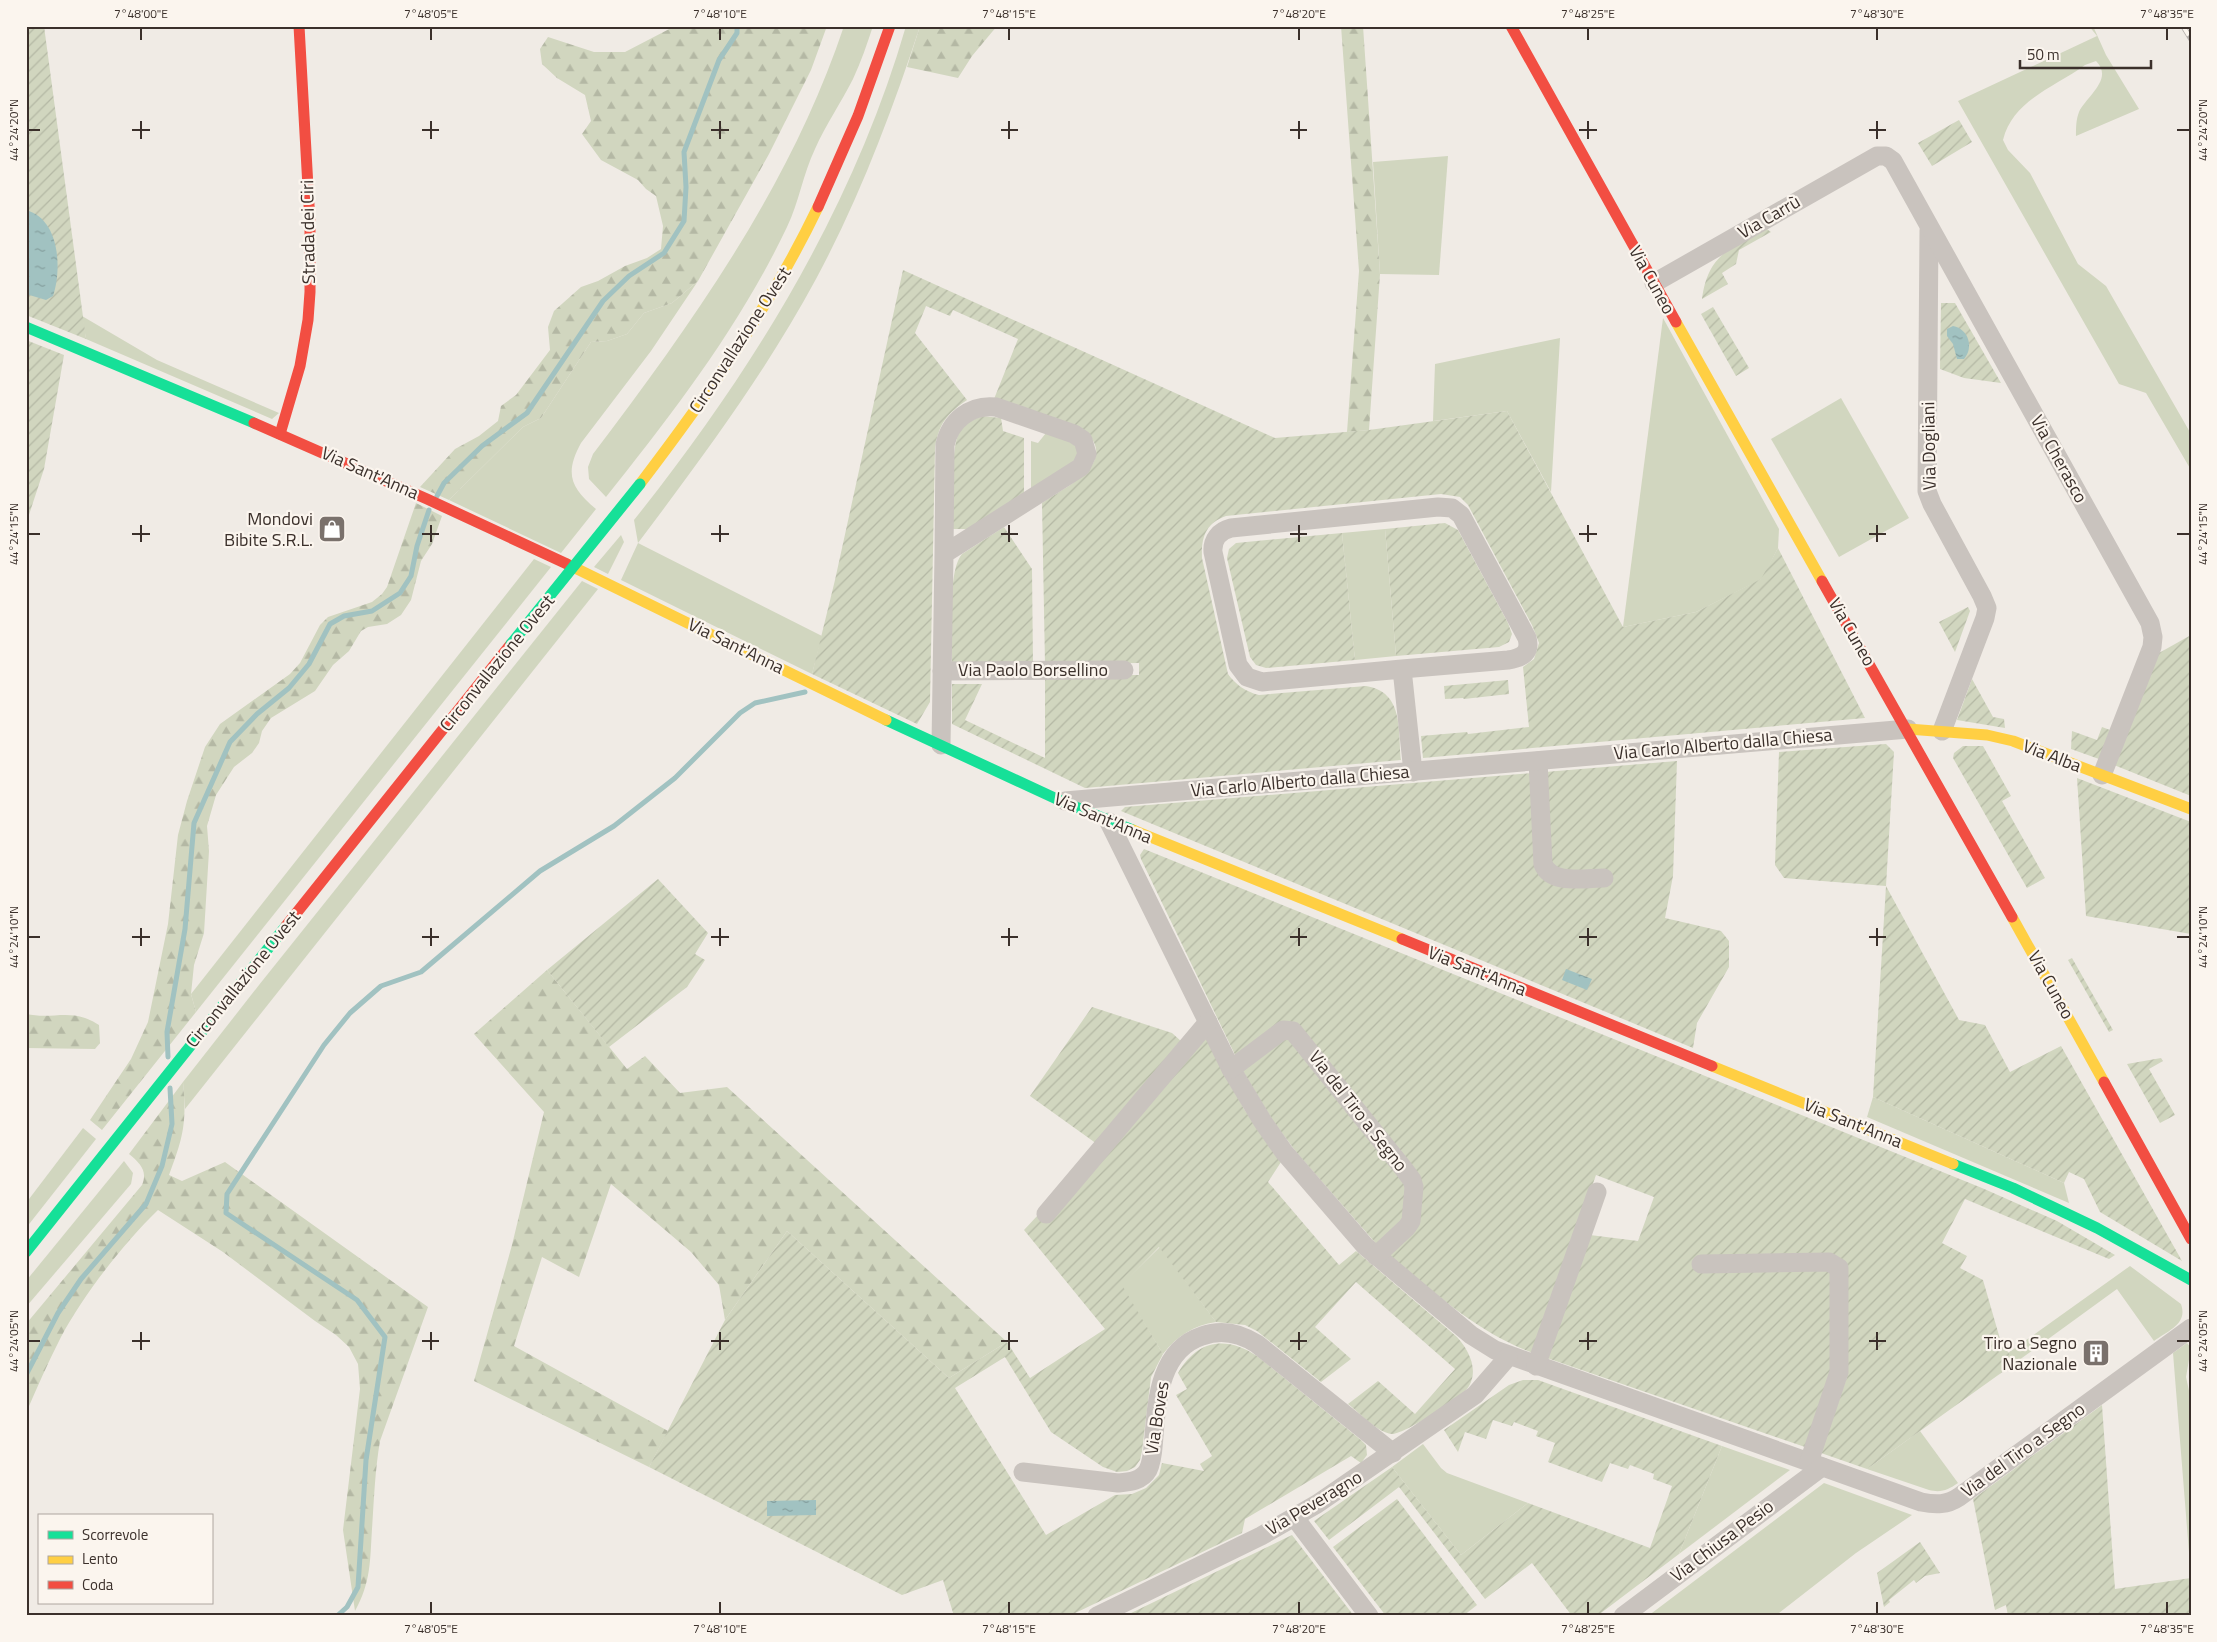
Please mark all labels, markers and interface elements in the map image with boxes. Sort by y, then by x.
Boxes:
text: 7°48'00"E [114,4,168,23]
text: 7°48'05"E [404,4,458,23]
text: 7°48'10"E [693,4,747,23]
text: 7°48'15"E [982,4,1036,23]
text: 7°48'20"E [1272,4,1326,23]
text: 7°48'25"E [1561,4,1615,23]
text: 7°48'30"E [1850,4,1904,23]
text: 7°48'35"E [2140,4,2194,23]
scale bar [2020,38,2151,70]
text: 50 m [2027,43,2060,66]
text: 44°24'20"N [4,99,23,161]
text: 44°24'20"N [2193,99,2212,161]
street label: Strada dei Ciri [293,180,322,284]
street label: Via Carrù [1732,188,1805,245]
street label: Via Cuneo [1622,240,1682,319]
street label: Circonvallazione Ovest [682,261,798,418]
street label: Via Dogliani [1914,402,1943,490]
street label: Via Cherasco [2024,410,2095,508]
street label: Via Sant'Anna [317,439,423,506]
text: 44°24'15"N [4,503,23,565]
text: 44°24'15"N [2193,503,2212,565]
place label: Mondovi Bibite S.R.L. [224,505,313,553]
shop icon: Mondovi Bibite S.R.L. [317,514,347,544]
street label: Circonvallazione Ovest [433,588,561,737]
street label: Via Cuneo [1822,593,1883,671]
street label: Via Sant'Anna [683,611,789,681]
street label: Via Paolo Borsellino [958,656,1108,683]
street label: Via Carlo Alberto dalla Chiesa [1613,720,1833,767]
street label: Via Alba [2019,732,2085,779]
street label: Via Carlo Alberto dalla Chiesa [1190,757,1410,804]
street label: Via Sant'Anna [1050,785,1156,850]
street label: Circonvallazione Ovest [179,904,307,1053]
text: 44°24'10"N [4,906,23,968]
text: 44°24'10"N [2193,906,2212,968]
street label: Via Sant'Anna [1424,939,1531,1003]
street label: Via Cuneo [2021,945,2081,1024]
street label: Via del Tiro a Segno [1302,1044,1414,1177]
street label: Via Sant'Anna [1800,1091,1907,1155]
text: 44°24'05"N [4,1310,23,1372]
text: 44°24'05"N [2193,1310,2212,1372]
place label: Tiro a Segno Nazionale [1984,1329,2077,1377]
building icon: Tiro a Segno Nazionale [2081,1338,2111,1368]
street label: Via Boves [1137,1379,1176,1456]
street label: Via del Tiro a Segno [1955,1395,2090,1504]
street label: Via Peveragno [1260,1463,1367,1542]
street label: Via Chiusa Pesio [1664,1493,1779,1588]
legend [38,1514,212,1604]
text: Scorrevole [82,1523,148,1546]
text: Lento [82,1547,118,1570]
text: Coda [82,1573,114,1596]
text: 7°48'05"E [404,1619,458,1638]
text: 7°48'10"E [693,1619,747,1638]
text: 7°48'15"E [982,1619,1036,1638]
text: 7°48'20"E [1272,1619,1326,1638]
text: 7°48'25"E [1561,1619,1615,1638]
text: 7°48'30"E [1850,1619,1904,1638]
text: 7°48'35"E [2140,1619,2194,1638]

